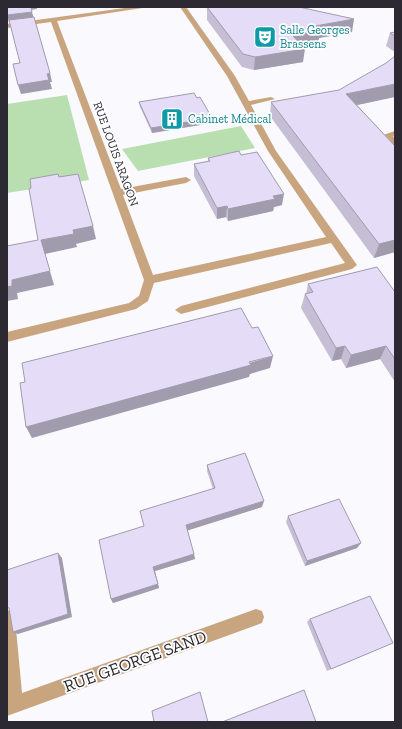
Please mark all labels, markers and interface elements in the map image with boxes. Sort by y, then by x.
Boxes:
place label: Salle Georges Brassens [280,23,350,51]
theatre icon: Salle Georges Brassens [252,24,278,50]
street label: RUE LOUIS ARAGON [91,100,142,208]
building icon: Cabinet Médical [159,106,185,132]
place label: Cabinet Médical [188,112,271,126]
street label: RUE GEORGE SAND [61,626,209,696]

